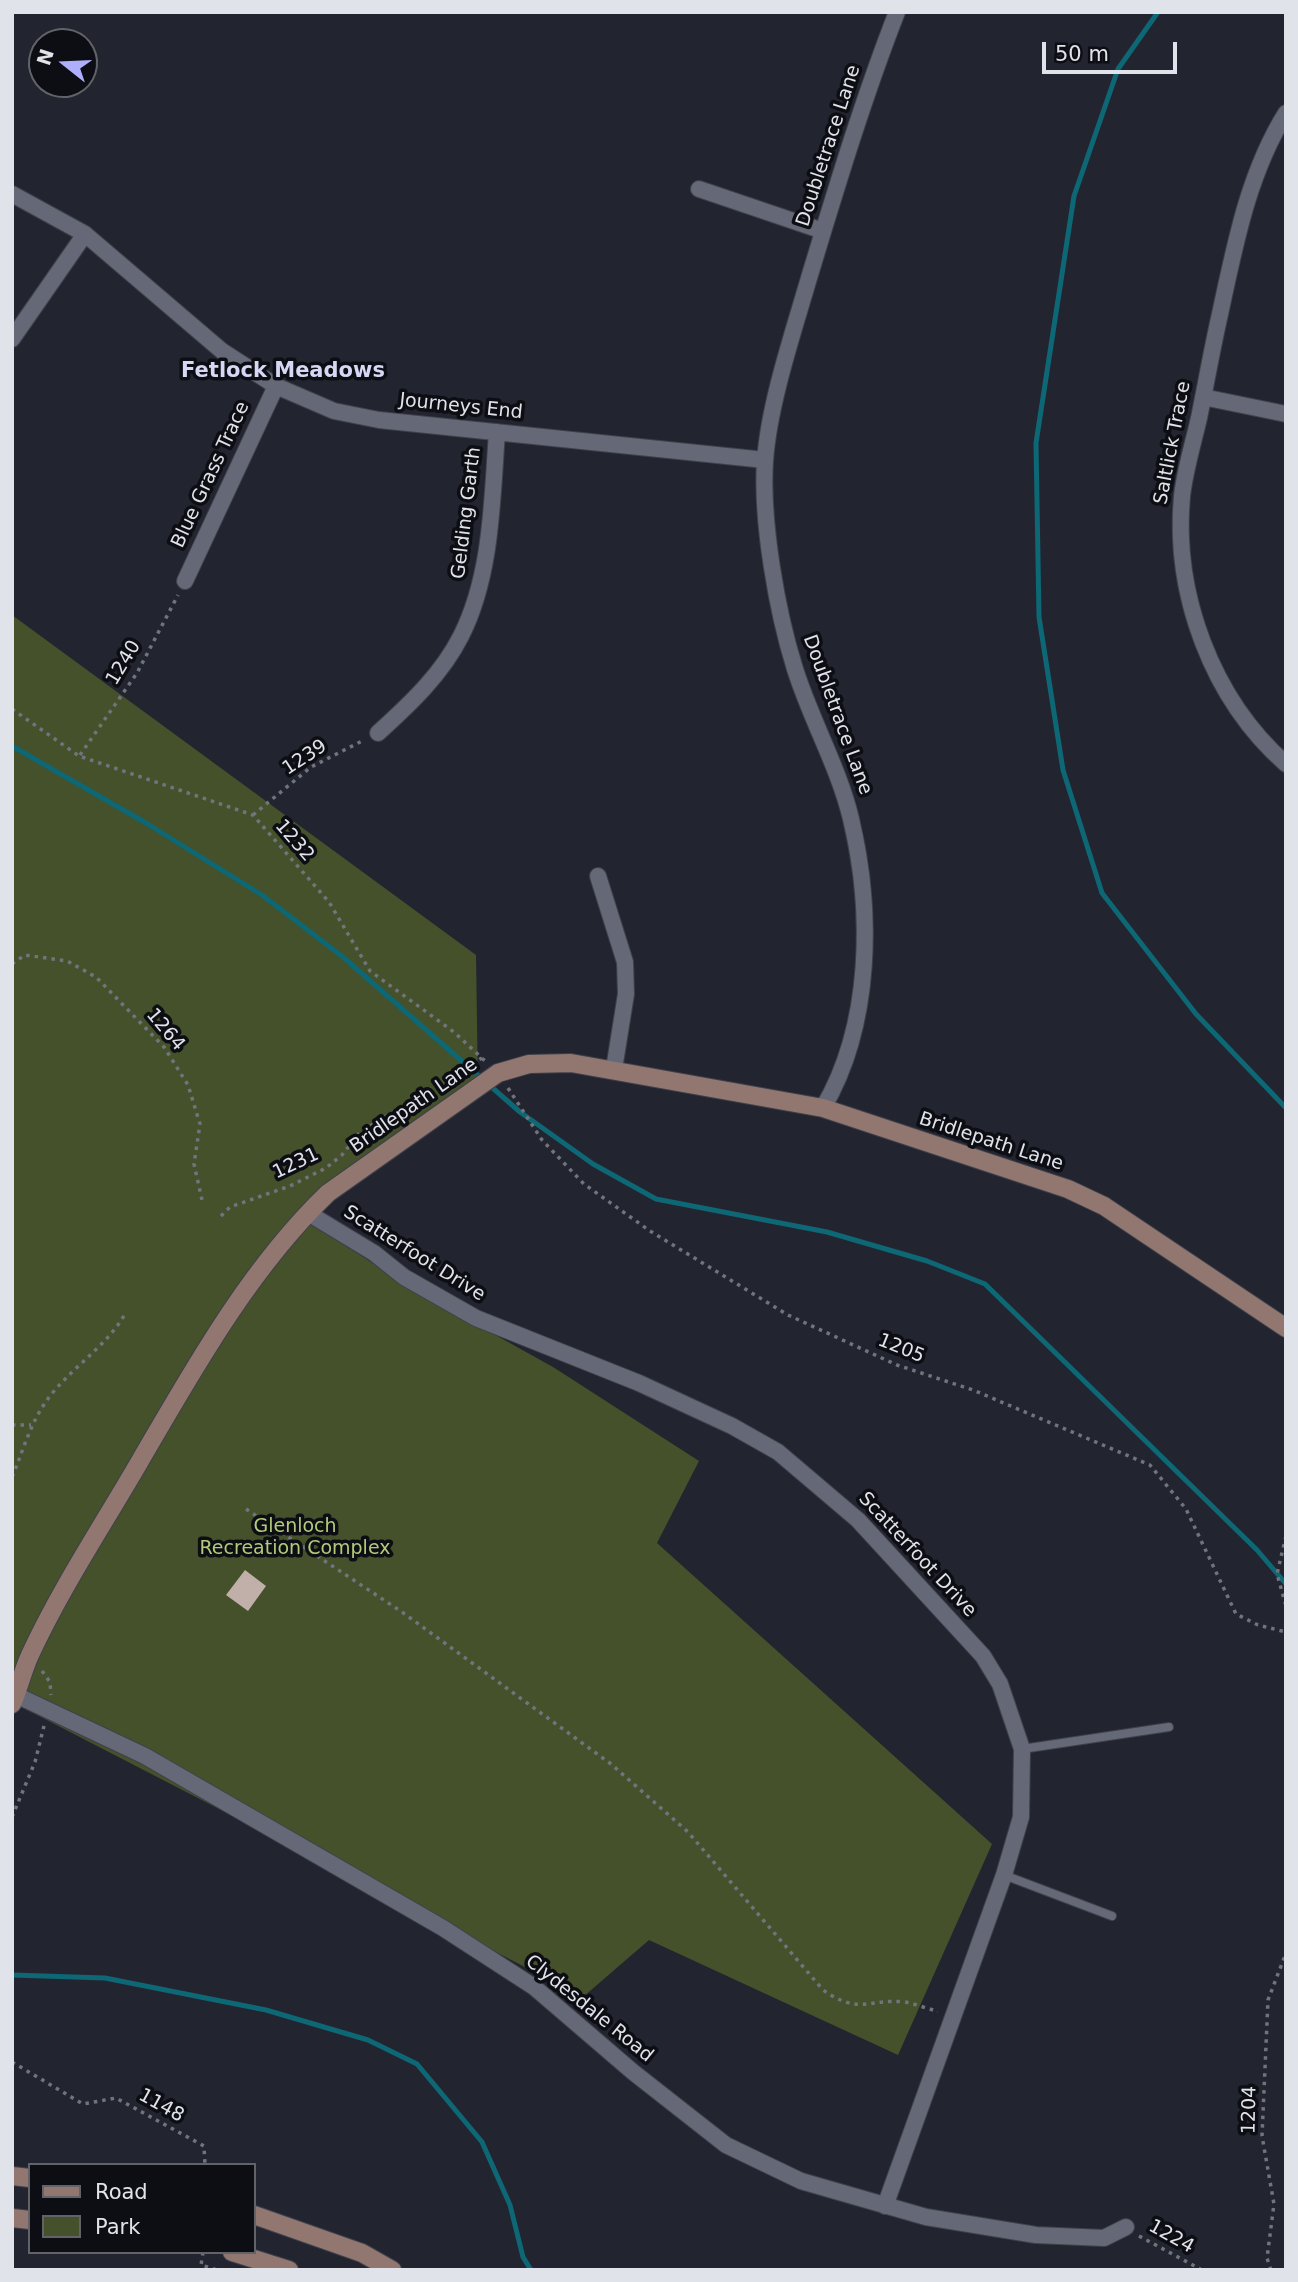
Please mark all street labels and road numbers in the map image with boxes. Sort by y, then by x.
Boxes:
street label: Doubletrace Lane [792,62,866,230]
street label: Saltlick Trace [1150,380,1196,506]
street label: Journeys End [398,389,524,425]
street label: Blue Grass Trace [167,398,255,552]
street label: Gelding Garth [448,446,486,580]
street label: Doubletrace Lane [797,632,877,798]
street label: 1240 [102,636,146,690]
street label: 1239 [279,735,331,781]
street label: 1232 [270,815,318,867]
street label: 1264 [141,1004,189,1056]
street label: Bridlepath Lane [346,1054,482,1158]
street label: Bridlepath Lane [916,1108,1066,1176]
street label: 1231 [269,1143,323,1185]
street label: Scatterfoot Drive [339,1201,489,1307]
street label: 1205 [874,1329,928,1369]
street label: Scatterfoot Drive [853,1488,981,1622]
street label: Clydesdale Road [520,1950,658,2068]
street label: 1148 [134,2084,188,2128]
street label: 1204 [1238,2086,1262,2134]
street label: 1224 [1144,2215,1198,2259]

